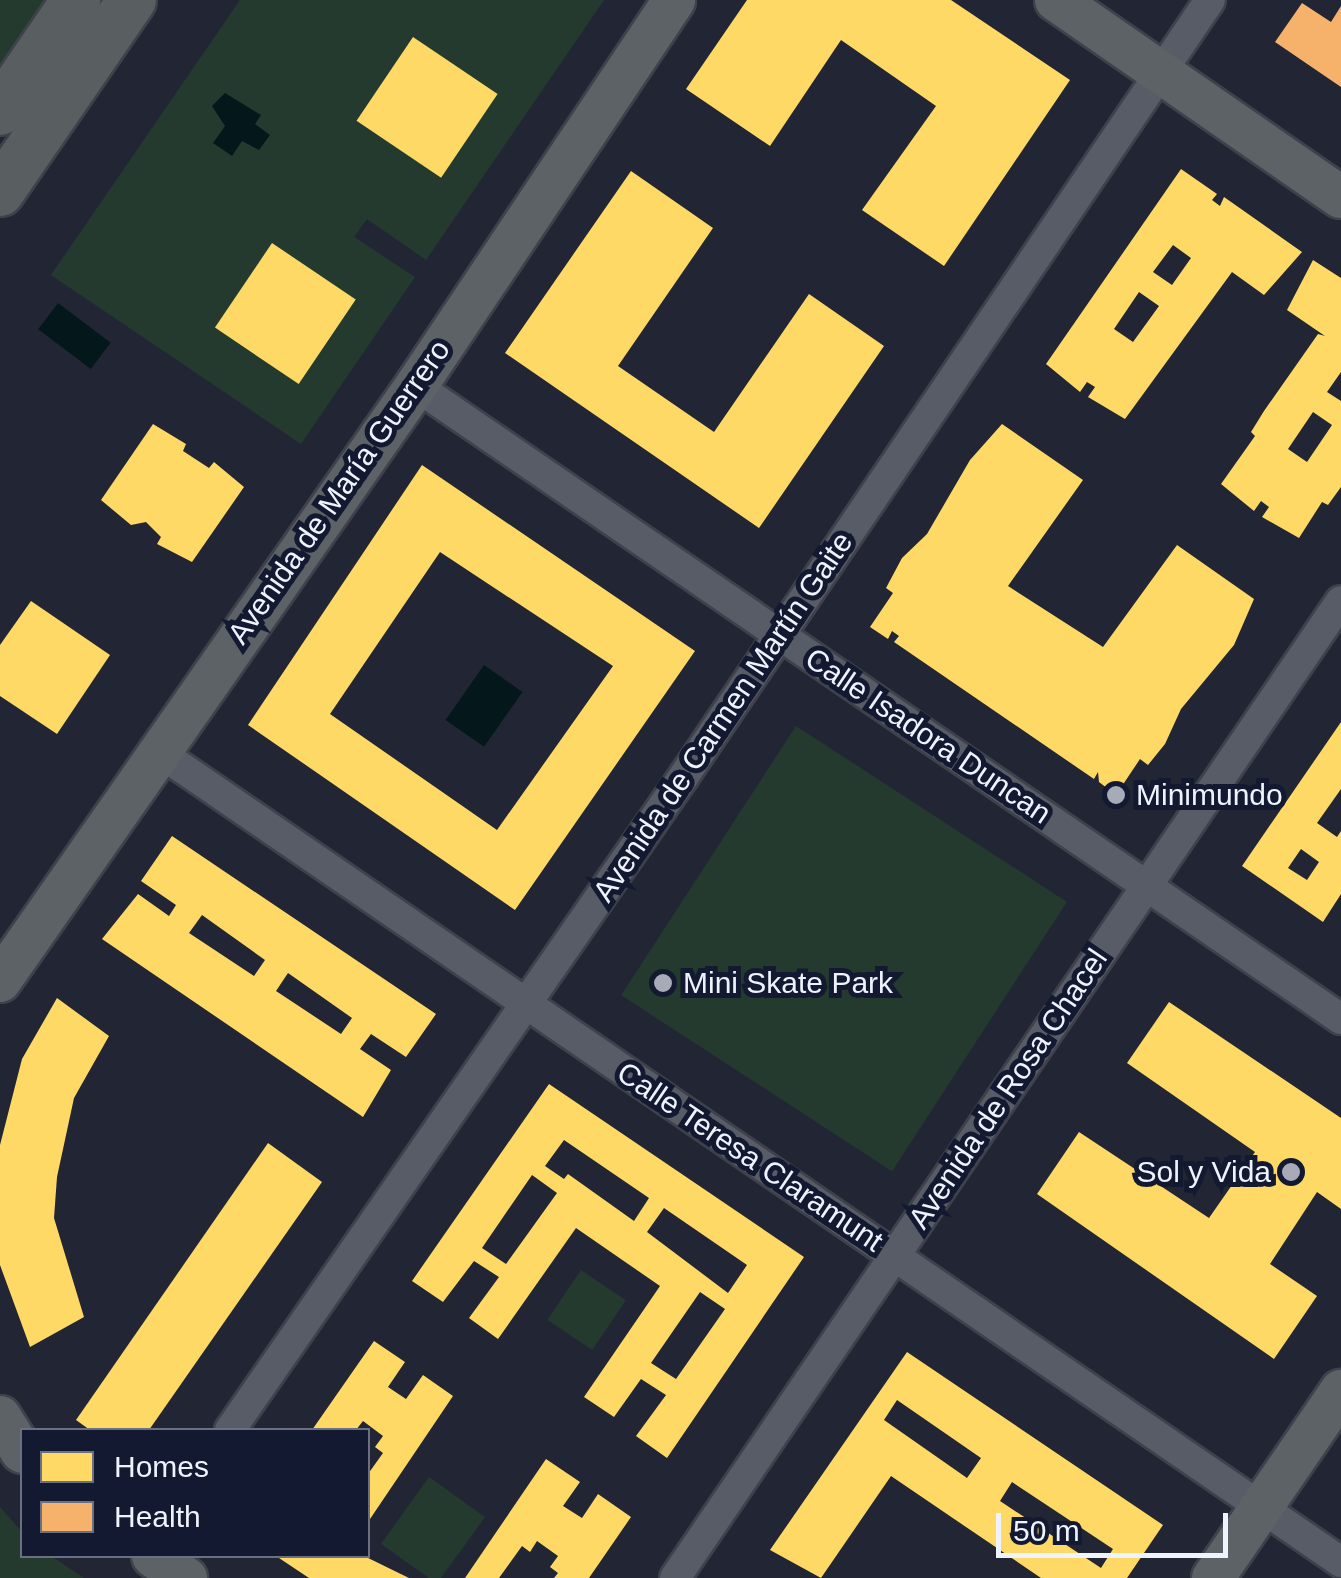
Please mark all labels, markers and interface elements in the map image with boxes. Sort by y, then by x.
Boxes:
street label: Avenida de María Guerrero [220,333,458,651]
street label: Avenida de Carmen Martín Gaite [586,525,860,909]
street label: Calle Isadora Duncan [798,640,1058,832]
place label: Minimundo [1136,777,1283,813]
marker: Minimundo [1105,784,1127,806]
street label: Avenida de Rosa Chacel [901,942,1115,1236]
place label: Mini Skate Park [683,965,893,1001]
marker: Mini Skate Park [652,972,674,994]
street label: Calle Teresa Claramunt [610,1054,890,1260]
place label: Sol y Vida [1136,1154,1271,1190]
marker: Sol y Vida [1280,1161,1302,1183]
legend [20,1428,370,1558]
text: Homes [114,1450,209,1483]
scale bar [1001,1493,1234,1555]
text: Health [114,1500,201,1533]
text: 50 m [1013,1514,1080,1547]

